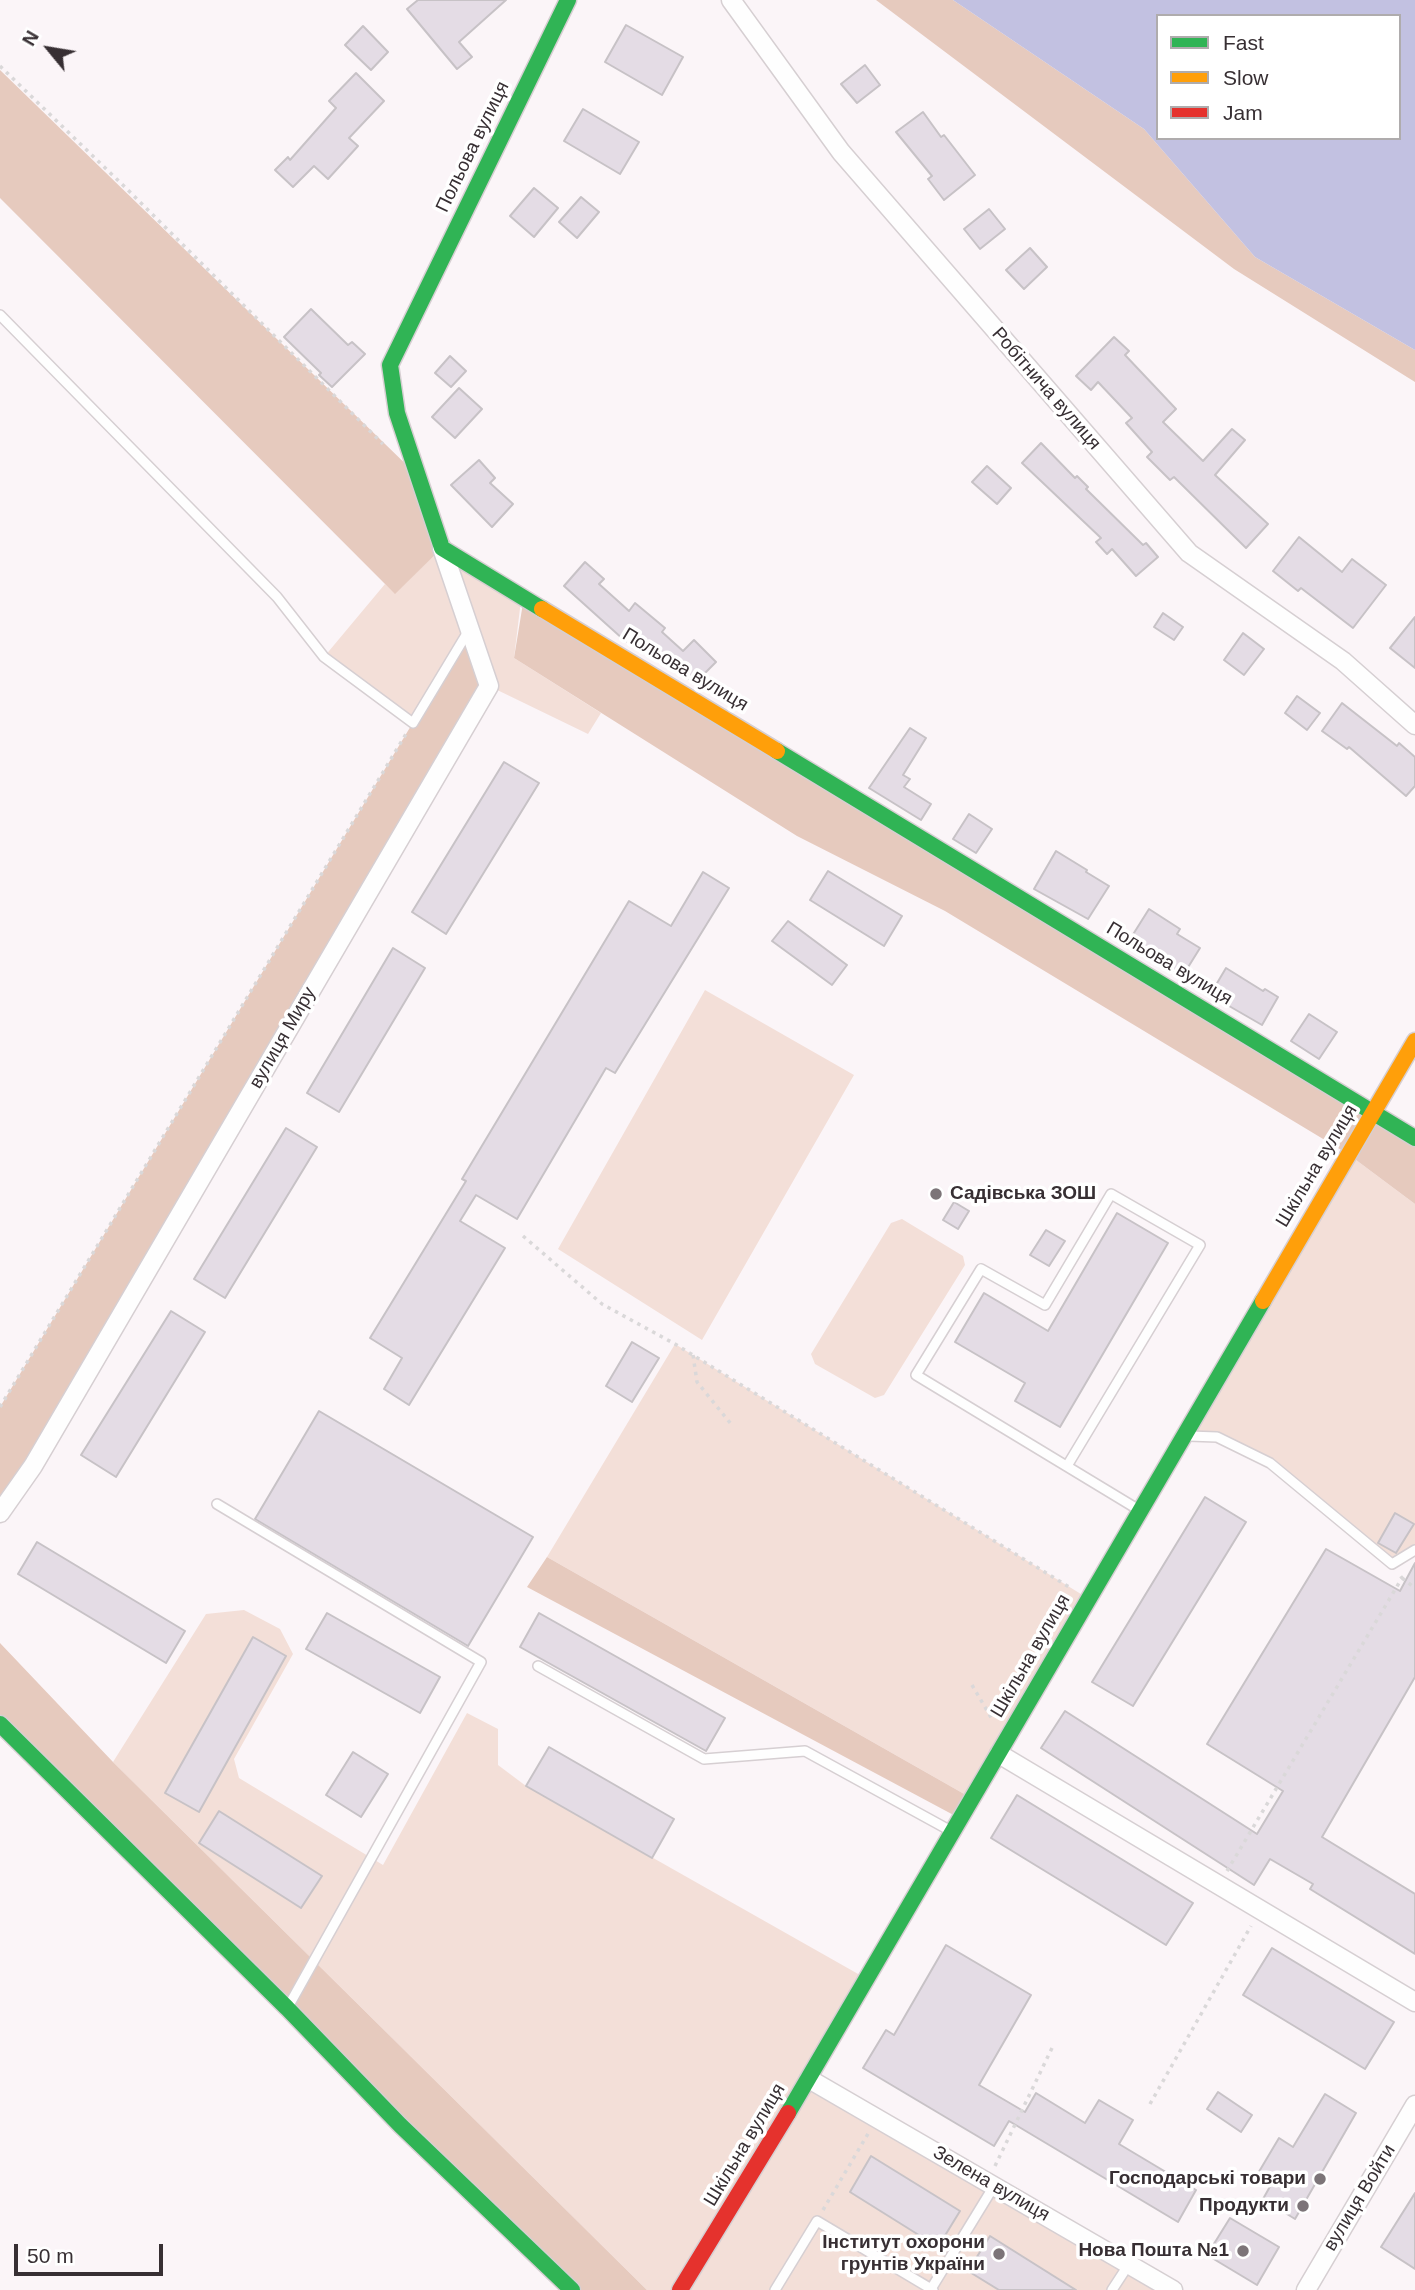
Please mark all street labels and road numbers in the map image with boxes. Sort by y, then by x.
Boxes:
street label: Польова вулиця [431,78,515,216]
street label: Робітнича вулиця [987,323,1105,455]
street label: Польова вулиця [618,623,752,717]
street label: Польова вулиця [1102,917,1236,1011]
street label: вулиця Миру [245,983,321,1093]
street label: Шкільна вулиця [1271,1101,1363,1231]
street label: Шкільна вулиця [986,1590,1076,1722]
street label: Шкільна вулиця [699,2080,791,2210]
street label: Зелена вулиця [929,2141,1053,2227]
street label: вулиця Войти [1319,2141,1401,2255]

